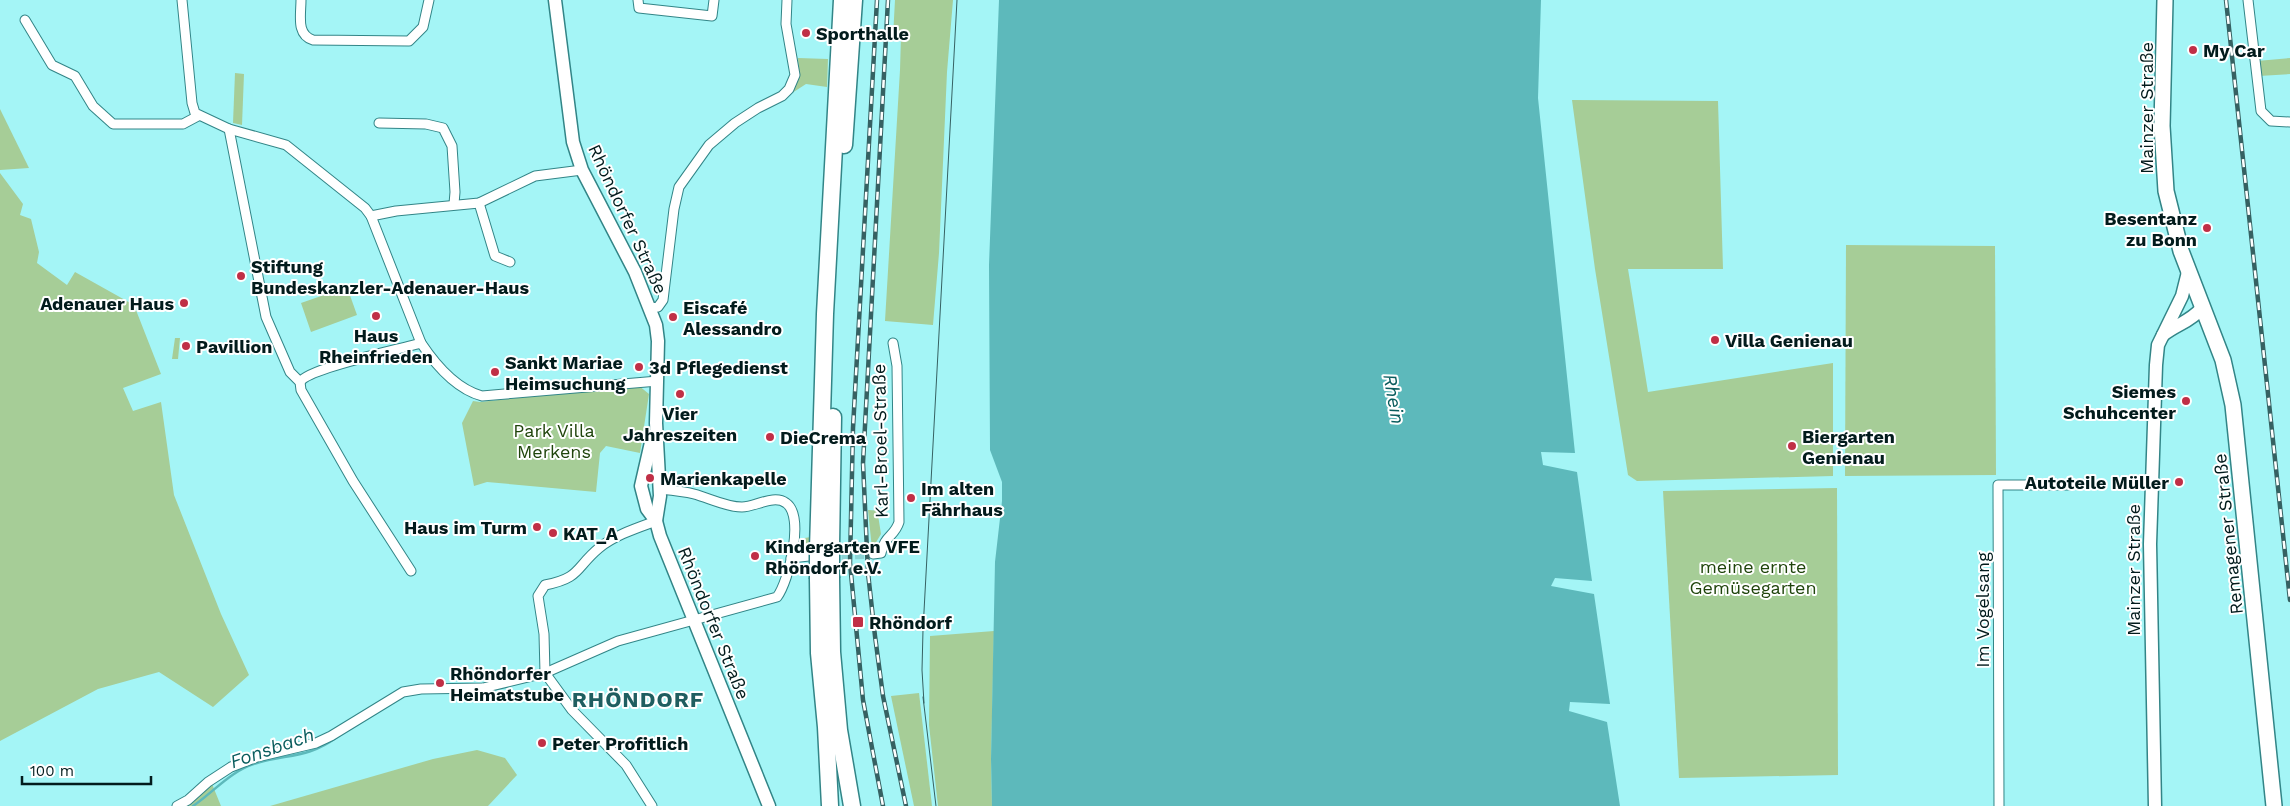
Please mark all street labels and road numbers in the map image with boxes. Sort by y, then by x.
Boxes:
street label: Mainzer Straße [2136,42,2157,174]
street label: Rhöndorfer Straße [584,141,672,297]
street label: Karl-Broel-Straße [868,364,892,518]
street label: Remagener Straße [2209,452,2247,616]
street label: Mainzer Straße [2123,504,2144,636]
street label: Rhöndorfer Straße [674,544,754,702]
street label: Im Vogelsang [1972,552,1993,668]

